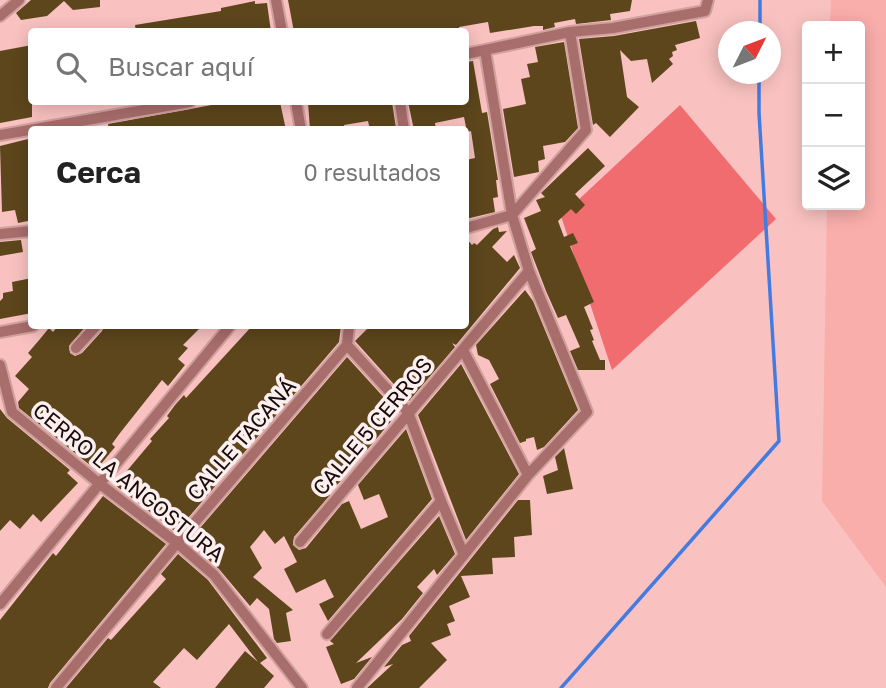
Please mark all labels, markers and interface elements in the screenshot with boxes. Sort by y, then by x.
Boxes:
north arrow [718,21,781,84]
map controls [802,21,865,210]
button: + [802,21,865,84]
search box [28,28,469,105]
icon: search [52,48,90,86]
text: Buscar aquí [108,51,254,82]
button: − [802,84,865,147]
button: layers [802,147,865,210]
text: Cerca [56,154,141,190]
text: 0 resultados [304,158,441,186]
street label: CALLE 5 CERROS [307,352,437,500]
street label: CALLE TACANÁ [181,373,301,505]
street label: CERRO LA ANGOSTURA [28,397,230,567]

